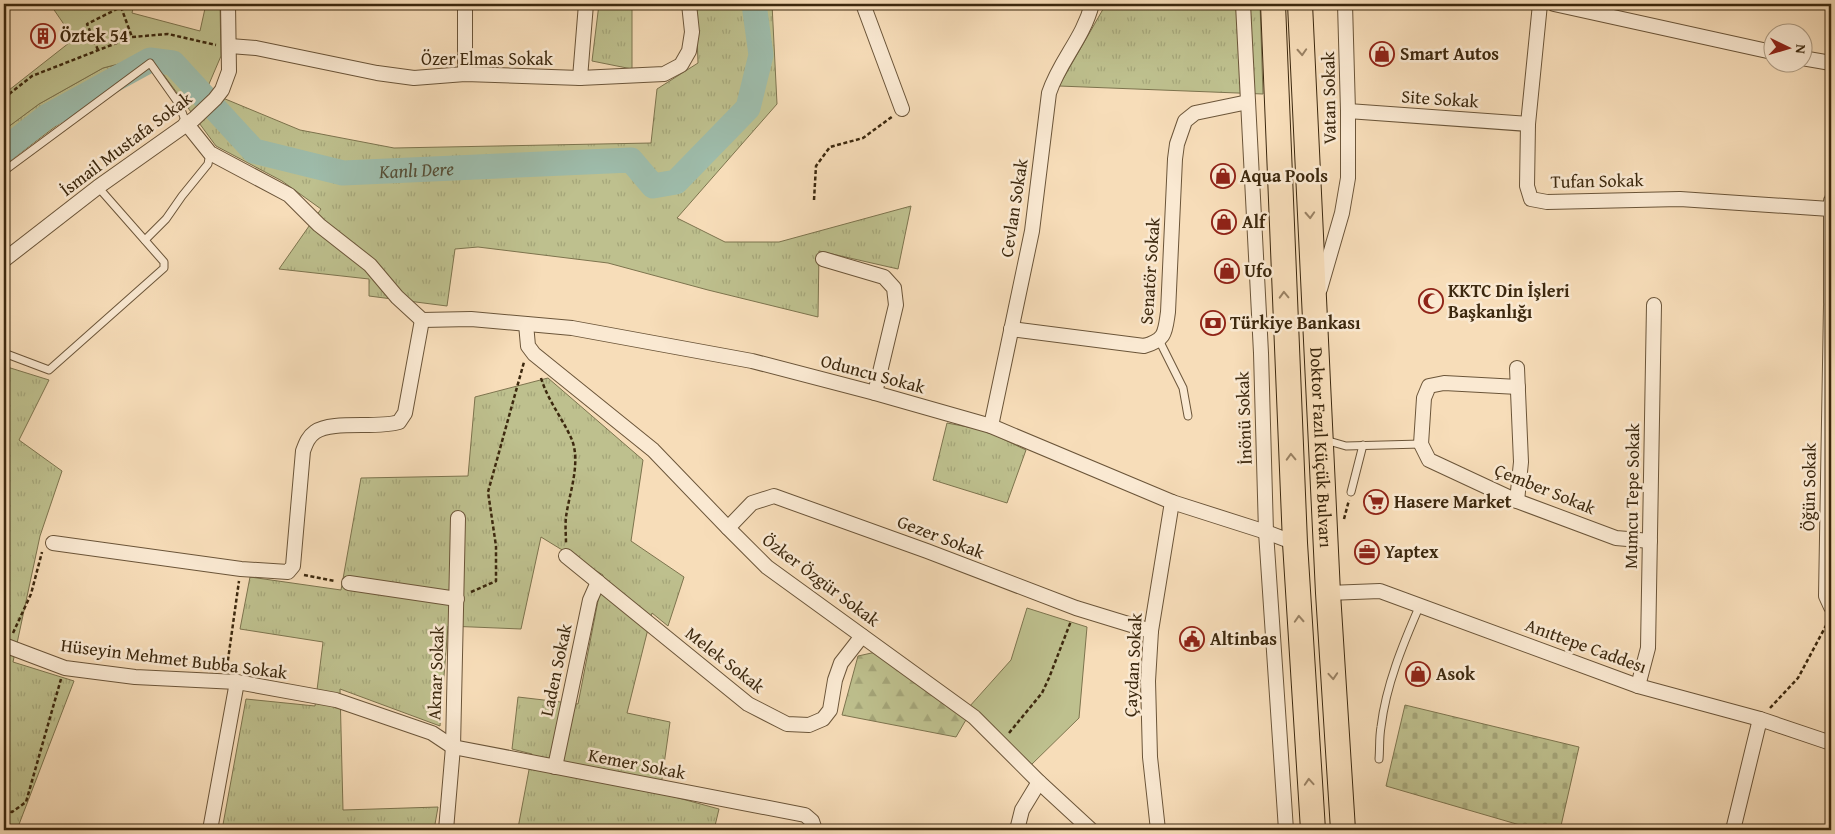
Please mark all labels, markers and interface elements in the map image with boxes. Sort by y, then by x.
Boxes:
place label: Öztek 54 [60,22,128,49]
north arrow [1762,22,1812,72]
building icon: Öztek 54 [30,23,56,49]
place label: Smart Autos [1400,40,1499,67]
shop icon: Smart Autos [1369,41,1395,67]
text: N [1791,44,1811,55]
street label: Özer Elmas Sokak [421,45,554,72]
one-way arrow [1297,49,1308,57]
street label: Vatan Sokak [1314,50,1343,145]
street label: Site Sokak [1400,82,1480,115]
street label: İsmail Mustafa Sokak [54,84,198,202]
water label: Kanlı Dere [377,154,455,185]
street label: Cevlan Sokak [992,156,1035,259]
place label: Aqua Pools [1240,162,1328,189]
shop icon: Aqua Pools [1210,163,1236,189]
street label: Tufan Sokak [1550,166,1645,195]
place label: Alf [1242,208,1268,235]
shop icon: Alf [1211,209,1237,235]
one-way arrow [1305,211,1315,219]
street label: Senatör Sokak [1132,216,1167,326]
place label: Ufo [1244,257,1272,284]
shop icon: Ufo [1214,258,1240,284]
place label: KKTC Din İşleri Başkanlığı [1448,277,1570,325]
mosque icon: KKTC Din İşleri Başkanlığı [1418,288,1444,314]
one-way arrow [1279,291,1290,299]
place label: Türkiye Bankası [1230,309,1361,336]
bank icon: Türkiye Bankası [1200,310,1226,336]
street label: Oduncu Sokak [818,347,929,401]
street label: Doktor Fazıl Küçük Bulvarı [1303,347,1340,548]
street label: İnönü Sokak [1228,370,1259,465]
street label: Mumcu Tepe Sokak [1617,422,1646,569]
street label: Öğün Sokak [1794,442,1823,531]
one-way arrow [1286,453,1296,460]
street label: Çember Sokak [1491,456,1601,521]
place label: Hasere Market [1394,488,1512,515]
supermarket icon: Hasere Market [1363,489,1389,515]
street label: Gezer Sokak [894,508,990,566]
street label: Özker Özgür Sokak [757,526,886,633]
place label: Yaptex [1384,538,1439,565]
office icon: Yaptex [1354,539,1380,565]
street label: Çaydan Sokak [1116,611,1149,718]
street label: Anıttepe Caddesı [1522,611,1651,680]
one-way arrow [1294,615,1305,623]
street label: Laden Sokak [533,620,579,719]
street label: Melek Sokak [680,620,772,700]
street label: Aknar Sokak [420,624,451,721]
place label: Altinbas [1210,625,1277,652]
public building icon: Altinbas [1179,626,1205,652]
street label: Hüseyin Mehmet Bubba Sokak [59,631,290,686]
place label: Asok [1436,660,1476,687]
shop icon: Asok [1405,661,1431,687]
one-way arrow [1328,673,1339,681]
street label: Kemer Sokak [586,741,689,786]
one-way arrow [1304,777,1315,785]

